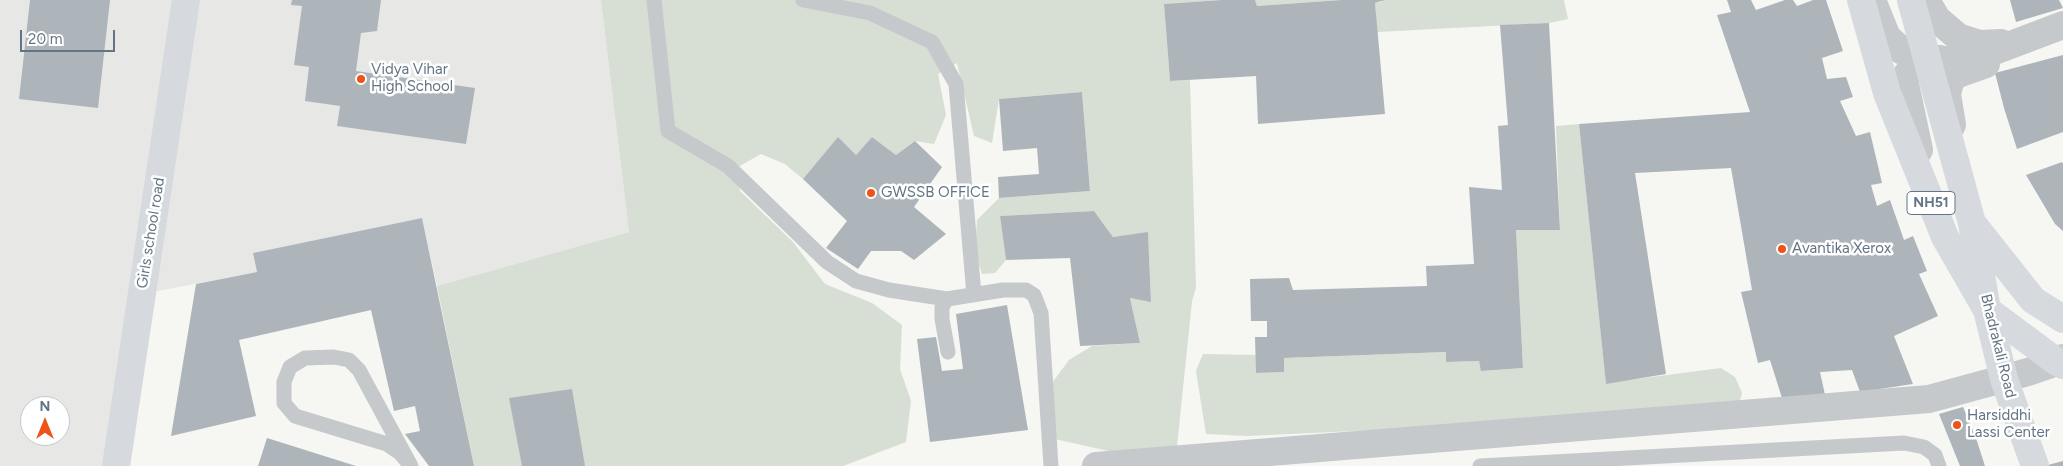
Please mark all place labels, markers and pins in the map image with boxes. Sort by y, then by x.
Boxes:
place label: Vidya Vihar High School [371,61,453,96]
marker: Vidya Vihar High School [355,73,367,85]
place label: GWSSB OFFICE [881,184,990,202]
marker: GWSSB OFFICE [865,187,877,199]
place label: Avantika Xerox [1792,240,1891,258]
marker: Avantika Xerox [1776,243,1788,255]
place label: Harsiddhi Lassi Center [1967,407,2050,442]
marker: Harsiddhi Lassi Center [1951,419,1963,431]

